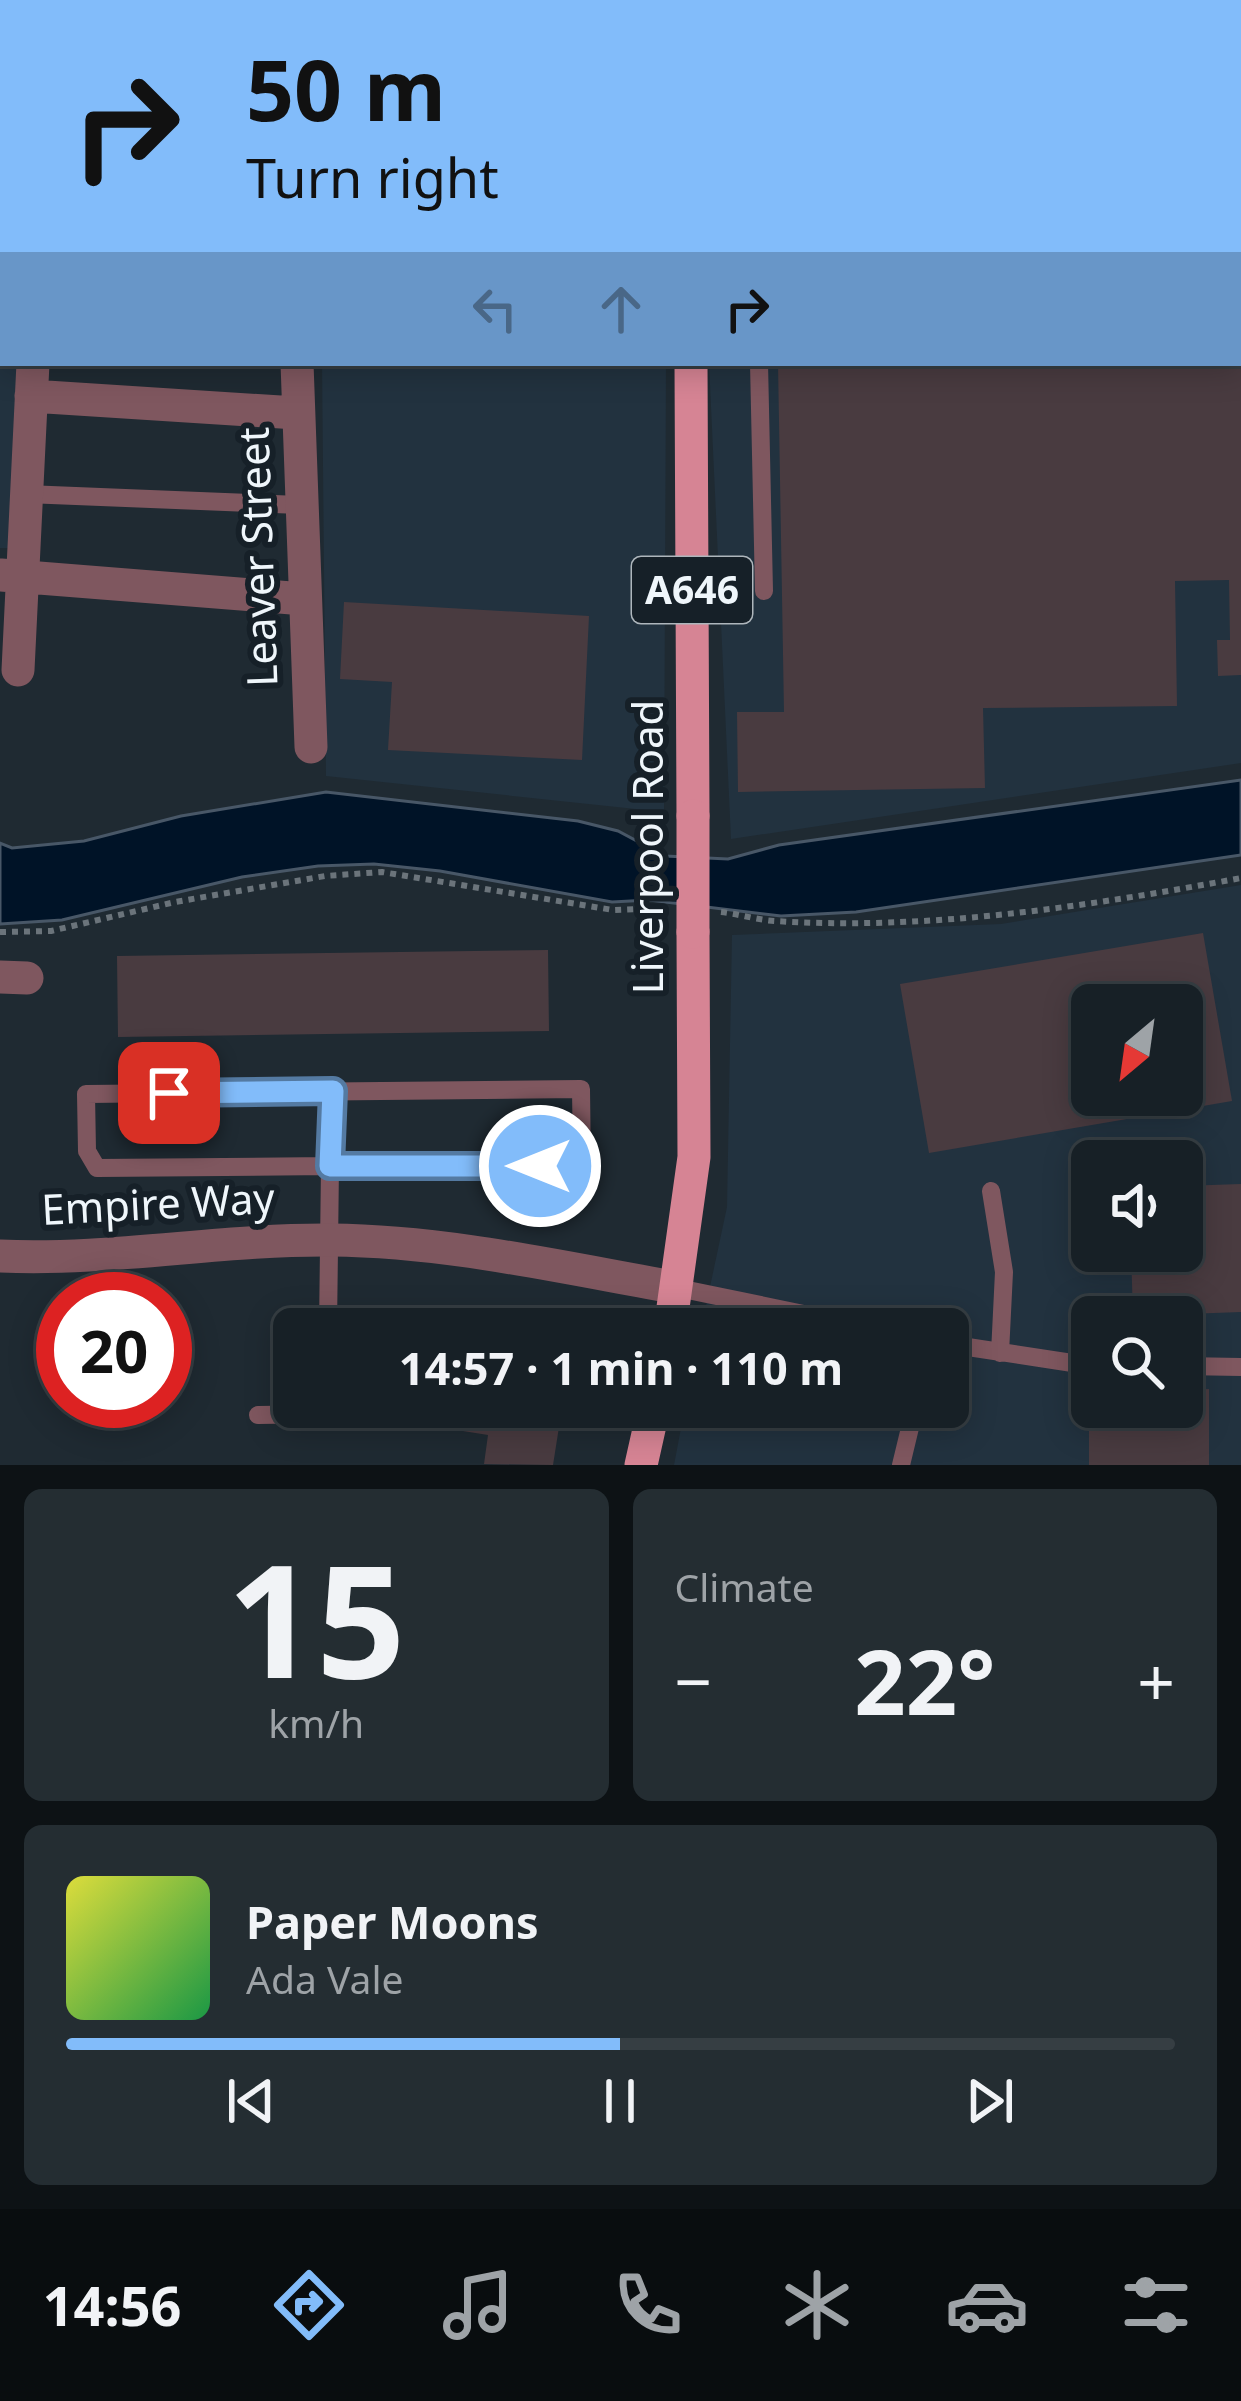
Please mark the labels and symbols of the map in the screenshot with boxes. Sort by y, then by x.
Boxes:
street label: Leaver Street [223,426,290,688]
road number: A646 [632,557,752,623]
street label: Liverpool Road [618,700,675,994]
north arrow [1071,984,1203,1116]
pin [118,1042,220,1144]
position arrow [477,1103,603,1229]
street label: Empire Way [40,1168,277,1237]
speed limit sign: 20 [36,1272,192,1428]

